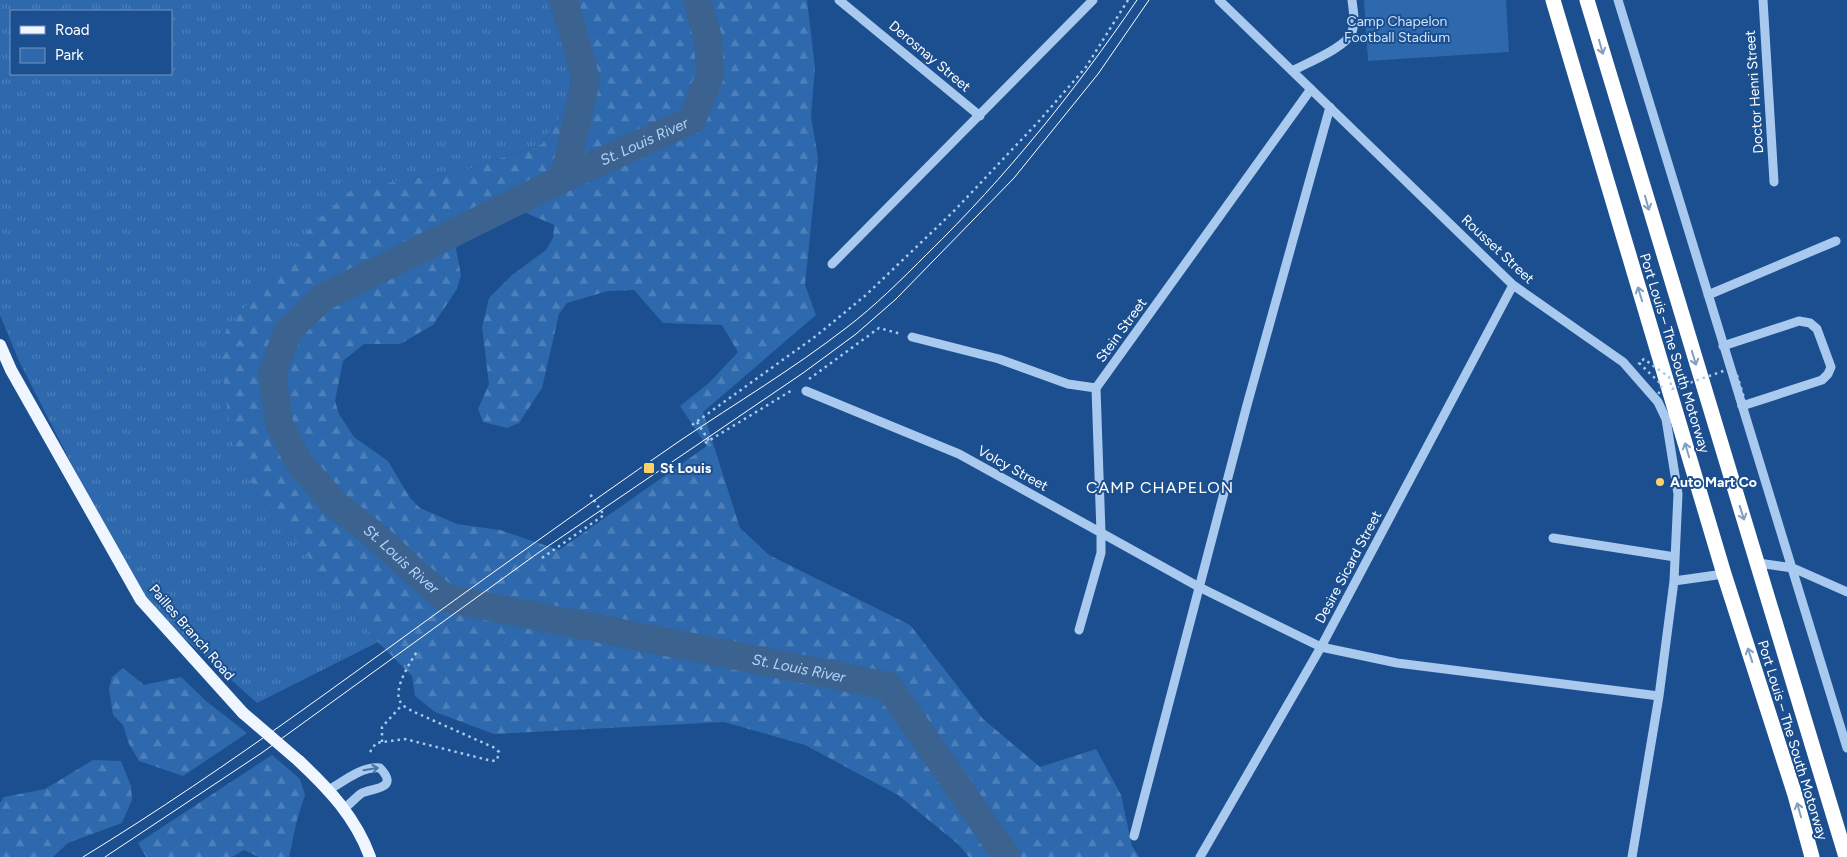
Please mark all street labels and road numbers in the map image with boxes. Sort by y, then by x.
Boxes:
street label: Derosnay Street [885,17,974,96]
street label: Doctor Henri Street [1742,30,1767,154]
street label: Rousset Street [1458,211,1538,287]
street label: Port Louis – The South Motorway [1636,251,1713,456]
street label: Stein Street [1092,295,1150,366]
street label: Volcy Street [975,442,1051,495]
street label: Desire Sicard Street [1312,508,1385,626]
street label: Pailles Branch Road [145,581,238,684]
street label: Port Louis – The South Motorway [1754,638,1831,843]

